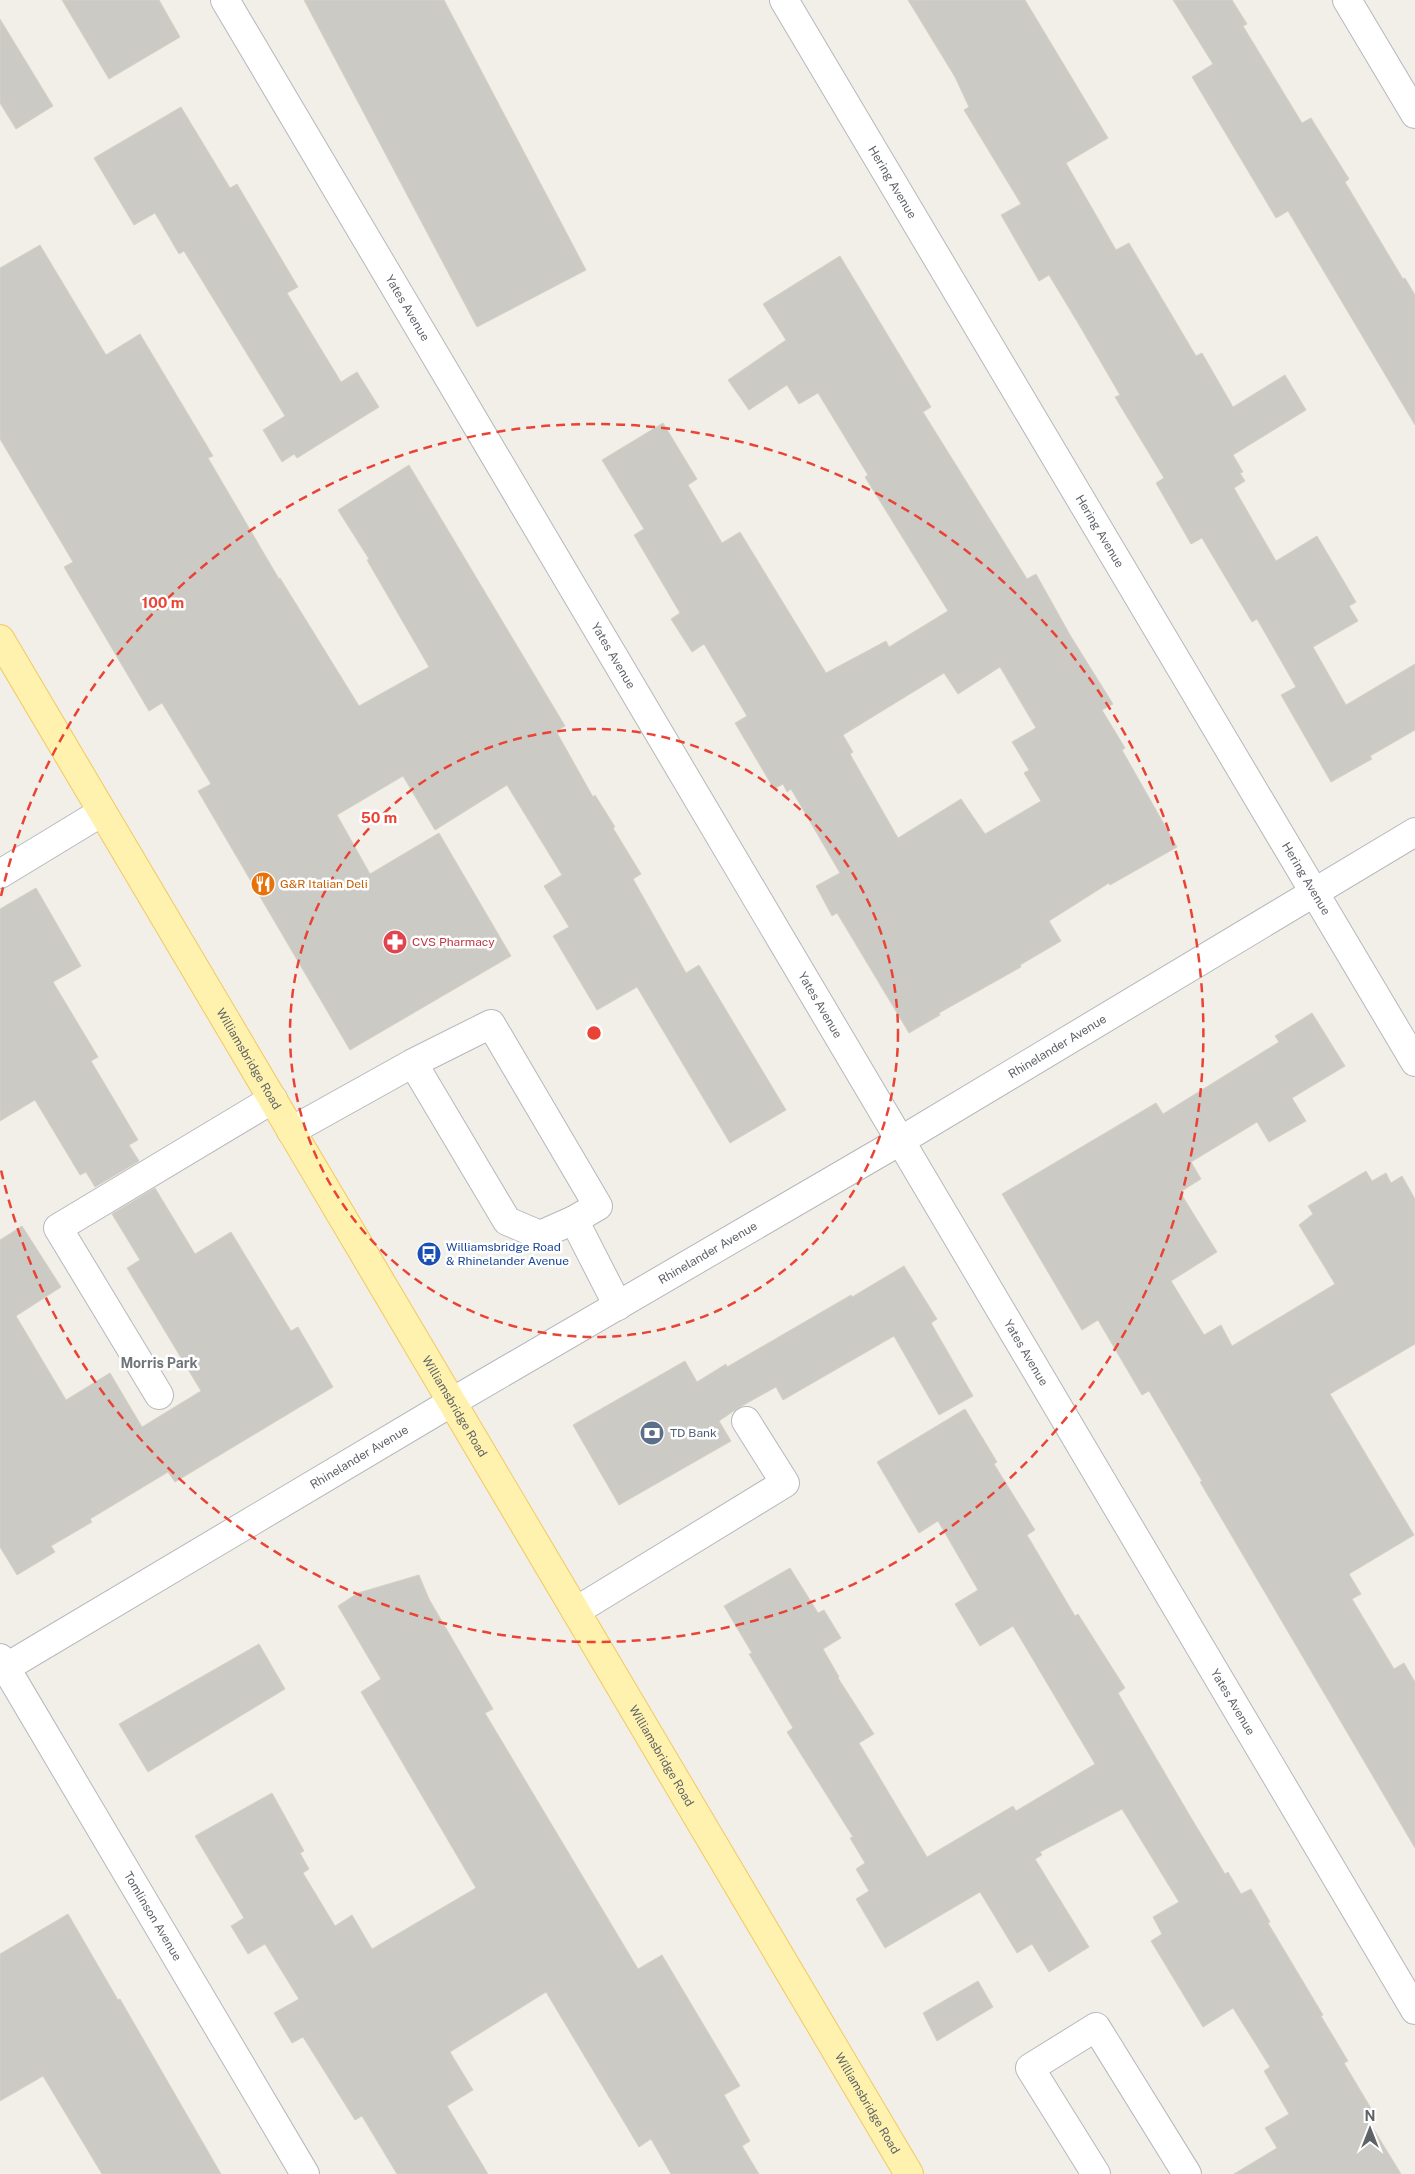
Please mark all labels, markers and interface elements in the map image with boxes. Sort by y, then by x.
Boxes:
street label: Hering Avenue [865,143,919,221]
street label: Yates Avenue [382,272,432,344]
street label: Hering Avenue [1073,492,1127,570]
text: 100 m [142,594,184,611]
street label: Yates Avenue [588,620,638,691]
text: 50 m [361,809,397,826]
street label: Hering Avenue [1279,840,1333,918]
restaurant icon: G&R Italian Deli [250,871,276,897]
place label: G&R Italian Deli [280,877,368,891]
pharmacy icon: CVS Pharmacy [382,929,408,955]
place label: CVS Pharmacy [412,935,495,949]
street label: Yates Avenue [795,969,845,1041]
street label: Williamsbridge Road [213,1006,284,1112]
street label: Rhinelander Avenue [1006,1012,1109,1081]
centre of rings [585,1024,603,1042]
street label: Rhinelander Avenue [656,1219,760,1287]
place label: Williamsbridge Road & Rhinelander Avenue [446,1240,569,1268]
bus stop icon: Williamsbridge Road & Rhinelander Avenue [416,1241,442,1267]
street label: Yates Avenue [1001,1317,1051,1388]
street label: Williamsbridge Road [419,1353,490,1460]
district label: Morris Park [120,1355,198,1371]
bank icon: TD Bank [639,1420,665,1446]
street label: Rhinelander Avenue [308,1423,411,1492]
place label: TD Bank [670,1426,717,1440]
street label: Yates Avenue [1208,1666,1258,1738]
street label: Williamsbridge Road [626,1703,697,1809]
street label: Tomlinson Avenue [121,1869,184,1963]
street label: Williamsbridge Road [832,2050,903,2157]
north arrow [1345,2104,1395,2154]
text: N [1365,2108,1375,2124]

